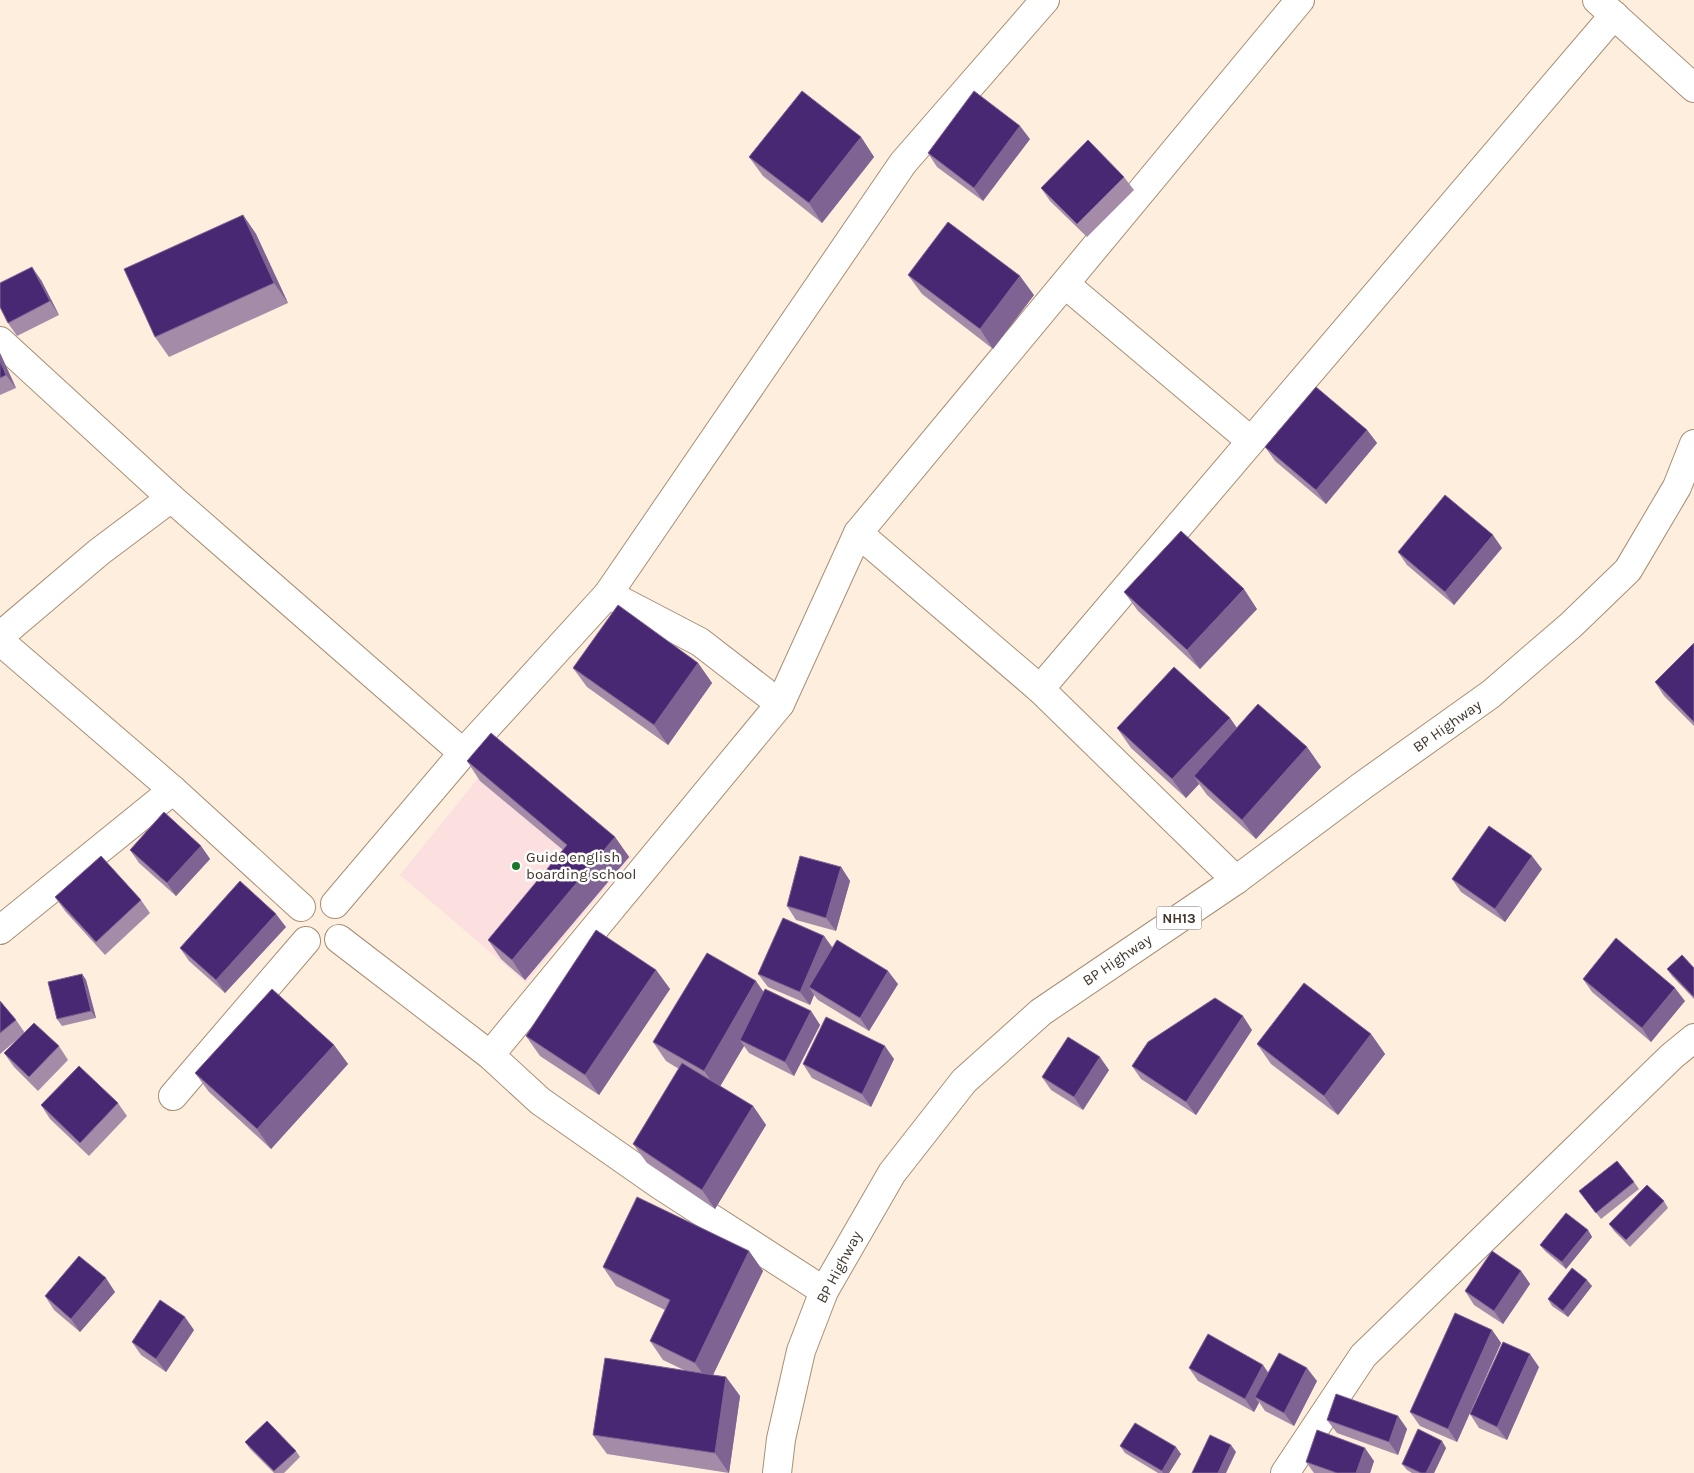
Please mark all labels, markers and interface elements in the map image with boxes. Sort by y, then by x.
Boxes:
street label: BP Highway [1409,696,1485,756]
place label: Guide english boarding school [526,848,636,883]
marker: Guide english boarding school [510,860,522,872]
road number: NH13 [1156,906,1202,930]
street label: BP Highway [1079,930,1155,990]
street label: BP Highway [812,1228,866,1306]

